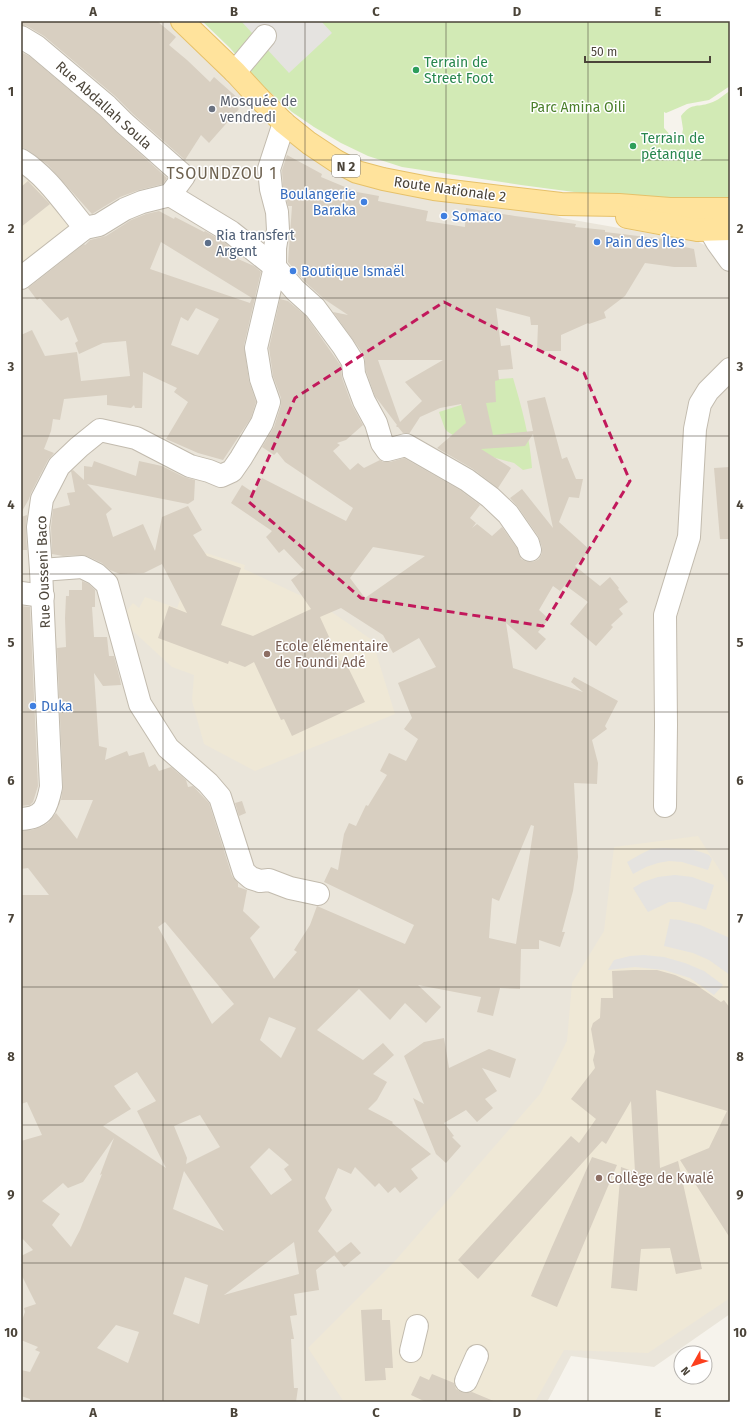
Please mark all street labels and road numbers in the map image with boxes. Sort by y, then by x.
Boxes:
street label: Rue Abdallah Soula [52,58,155,153]
road number: N 2 [332,155,360,177]
street label: Route Nationale 2 [393,173,507,206]
street label: Rue Ousseni Baco [33,515,54,629]

